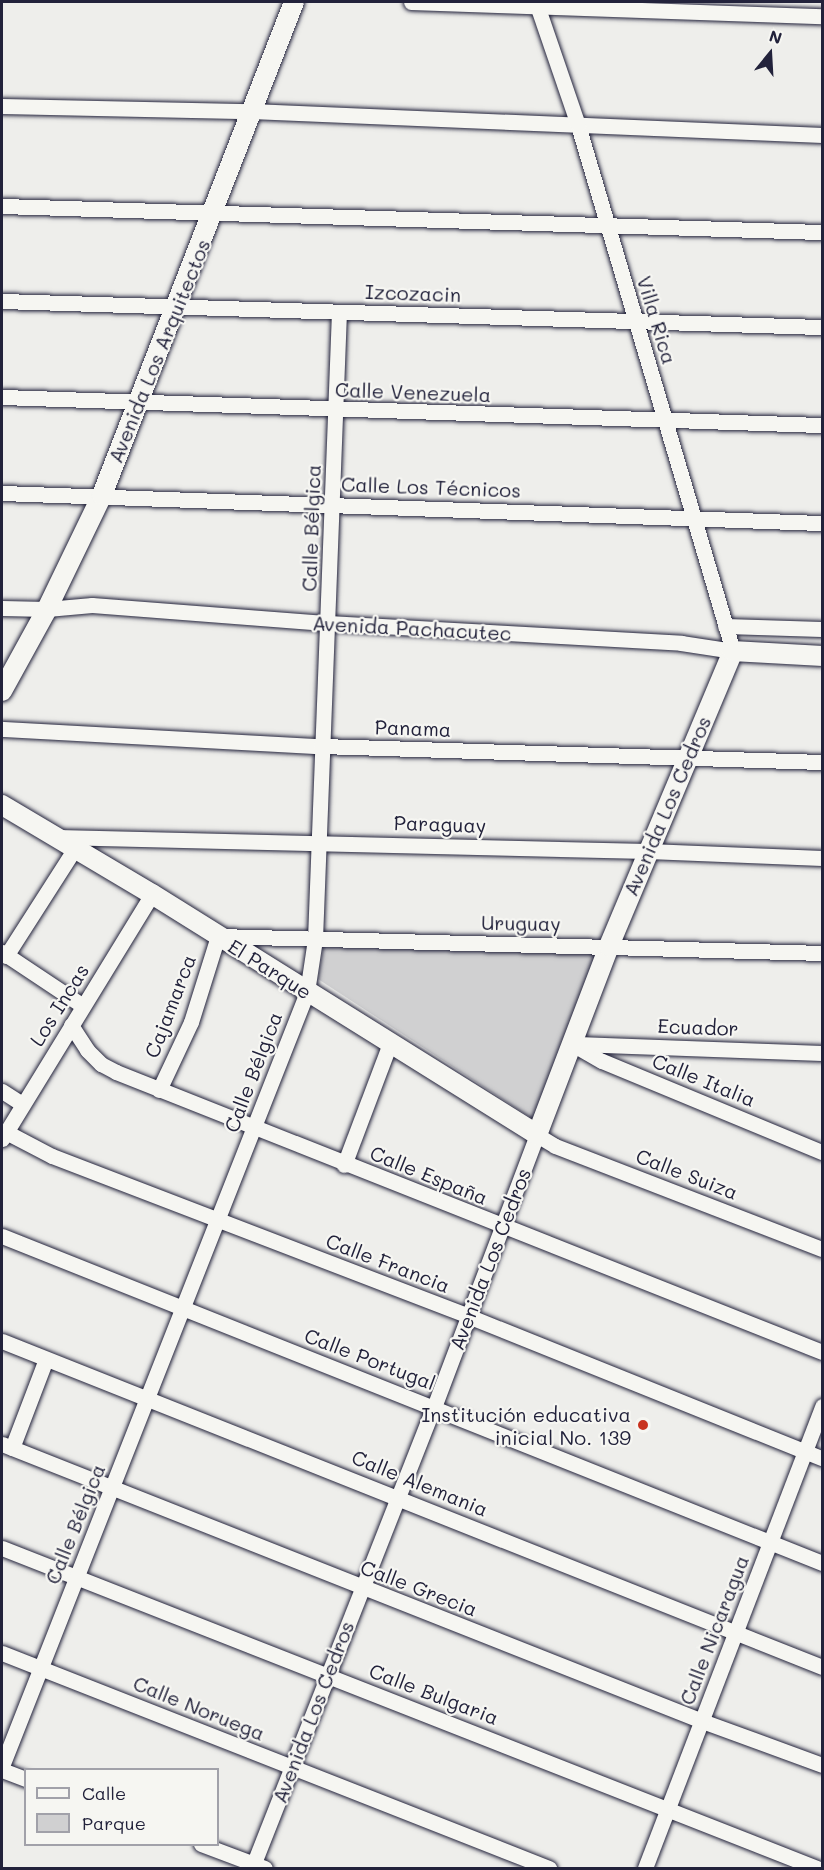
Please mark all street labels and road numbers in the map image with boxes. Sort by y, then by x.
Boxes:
street label: Avenida Los Arquitectos [103,236,215,466]
street label: Villa Rica [632,273,682,367]
street label: Izcozacin [365,279,461,307]
street label: Calle Venezuela [335,377,491,407]
street label: Calle Bélgica [297,464,325,592]
street label: Calle Los Técnicos [341,472,521,502]
street label: Avenida Pachacutec [312,611,512,645]
street label: Avenida Los Cedros [618,712,716,900]
street label: Panama [374,715,452,741]
street label: Paraguay [393,810,487,838]
street label: Uruguay [481,910,561,936]
street label: El Parque [224,934,316,1004]
street label: Cajamarca [139,951,201,1061]
street label: Los Incas [24,960,94,1050]
street label: Calle Bélgica [219,1008,287,1136]
street label: Ecuador [657,1014,739,1040]
street label: Calle Italia [649,1048,759,1112]
street label: Calle España [367,1140,491,1210]
street label: Calle Suiza [633,1144,741,1204]
street label: Avenida Los Cedros [444,1165,536,1353]
street label: Calle Francia [323,1228,453,1298]
street label: Calle Portugal [301,1323,439,1395]
street label: Calle Alemania [348,1445,492,1521]
street label: Calle Bélgica [40,1460,110,1588]
street label: Calle Nicaragua [674,1552,754,1708]
street label: Calle Grecia [357,1555,481,1621]
street label: Avenida Los Cedros [267,1618,359,1806]
street label: Calle Bulgaria [366,1658,502,1730]
street label: Calle Noruega [130,1671,268,1745]

